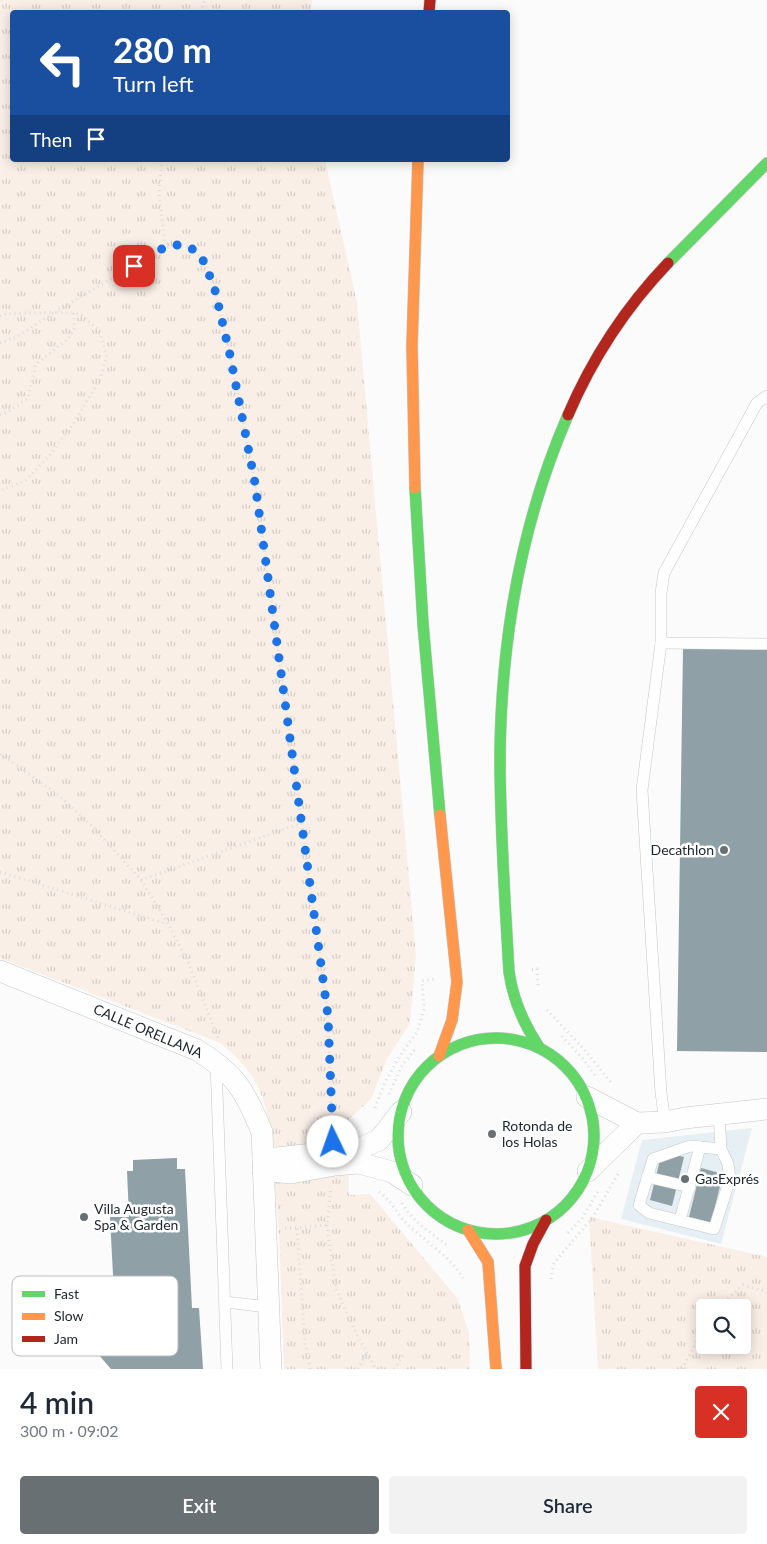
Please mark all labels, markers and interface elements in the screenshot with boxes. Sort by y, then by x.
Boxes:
text: 280 m [113,28,212,70]
icon: left [30,30,95,95]
text: Turn left [113,70,194,97]
icon: arrive [82,125,110,153]
text: Then [30,128,72,151]
pin [113,245,155,287]
icon: arrive [120,252,148,280]
place label: Decathlon [651,841,714,858]
marker: Decathlon [718,844,730,856]
street label: CALLE ORELLANA [91,1000,206,1061]
position arrow [306,1115,358,1167]
place label: Rotonda de los Holas [502,1117,572,1150]
marker: Rotonda de los Holas [486,1128,498,1140]
place label: GasExprés [695,1170,759,1187]
marker: GasExprés [679,1173,691,1185]
place label: Villa Augusta Spa & Garden [94,1200,178,1233]
marker: Villa Augusta Spa & Garden [78,1211,90,1223]
legend [12,1276,178,1356]
text: Fast [54,1285,79,1302]
map controls [696,1299,751,1354]
button: search [696,1299,751,1354]
text: Slow [54,1307,84,1324]
text: Jam [54,1330,78,1347]
text: 4 min [20,1384,94,1420]
button: close [695,1386,747,1438]
text: 300 m · 09:02 [20,1421,119,1440]
button: Exit [20,1476,379,1534]
button: Share [389,1476,747,1534]

